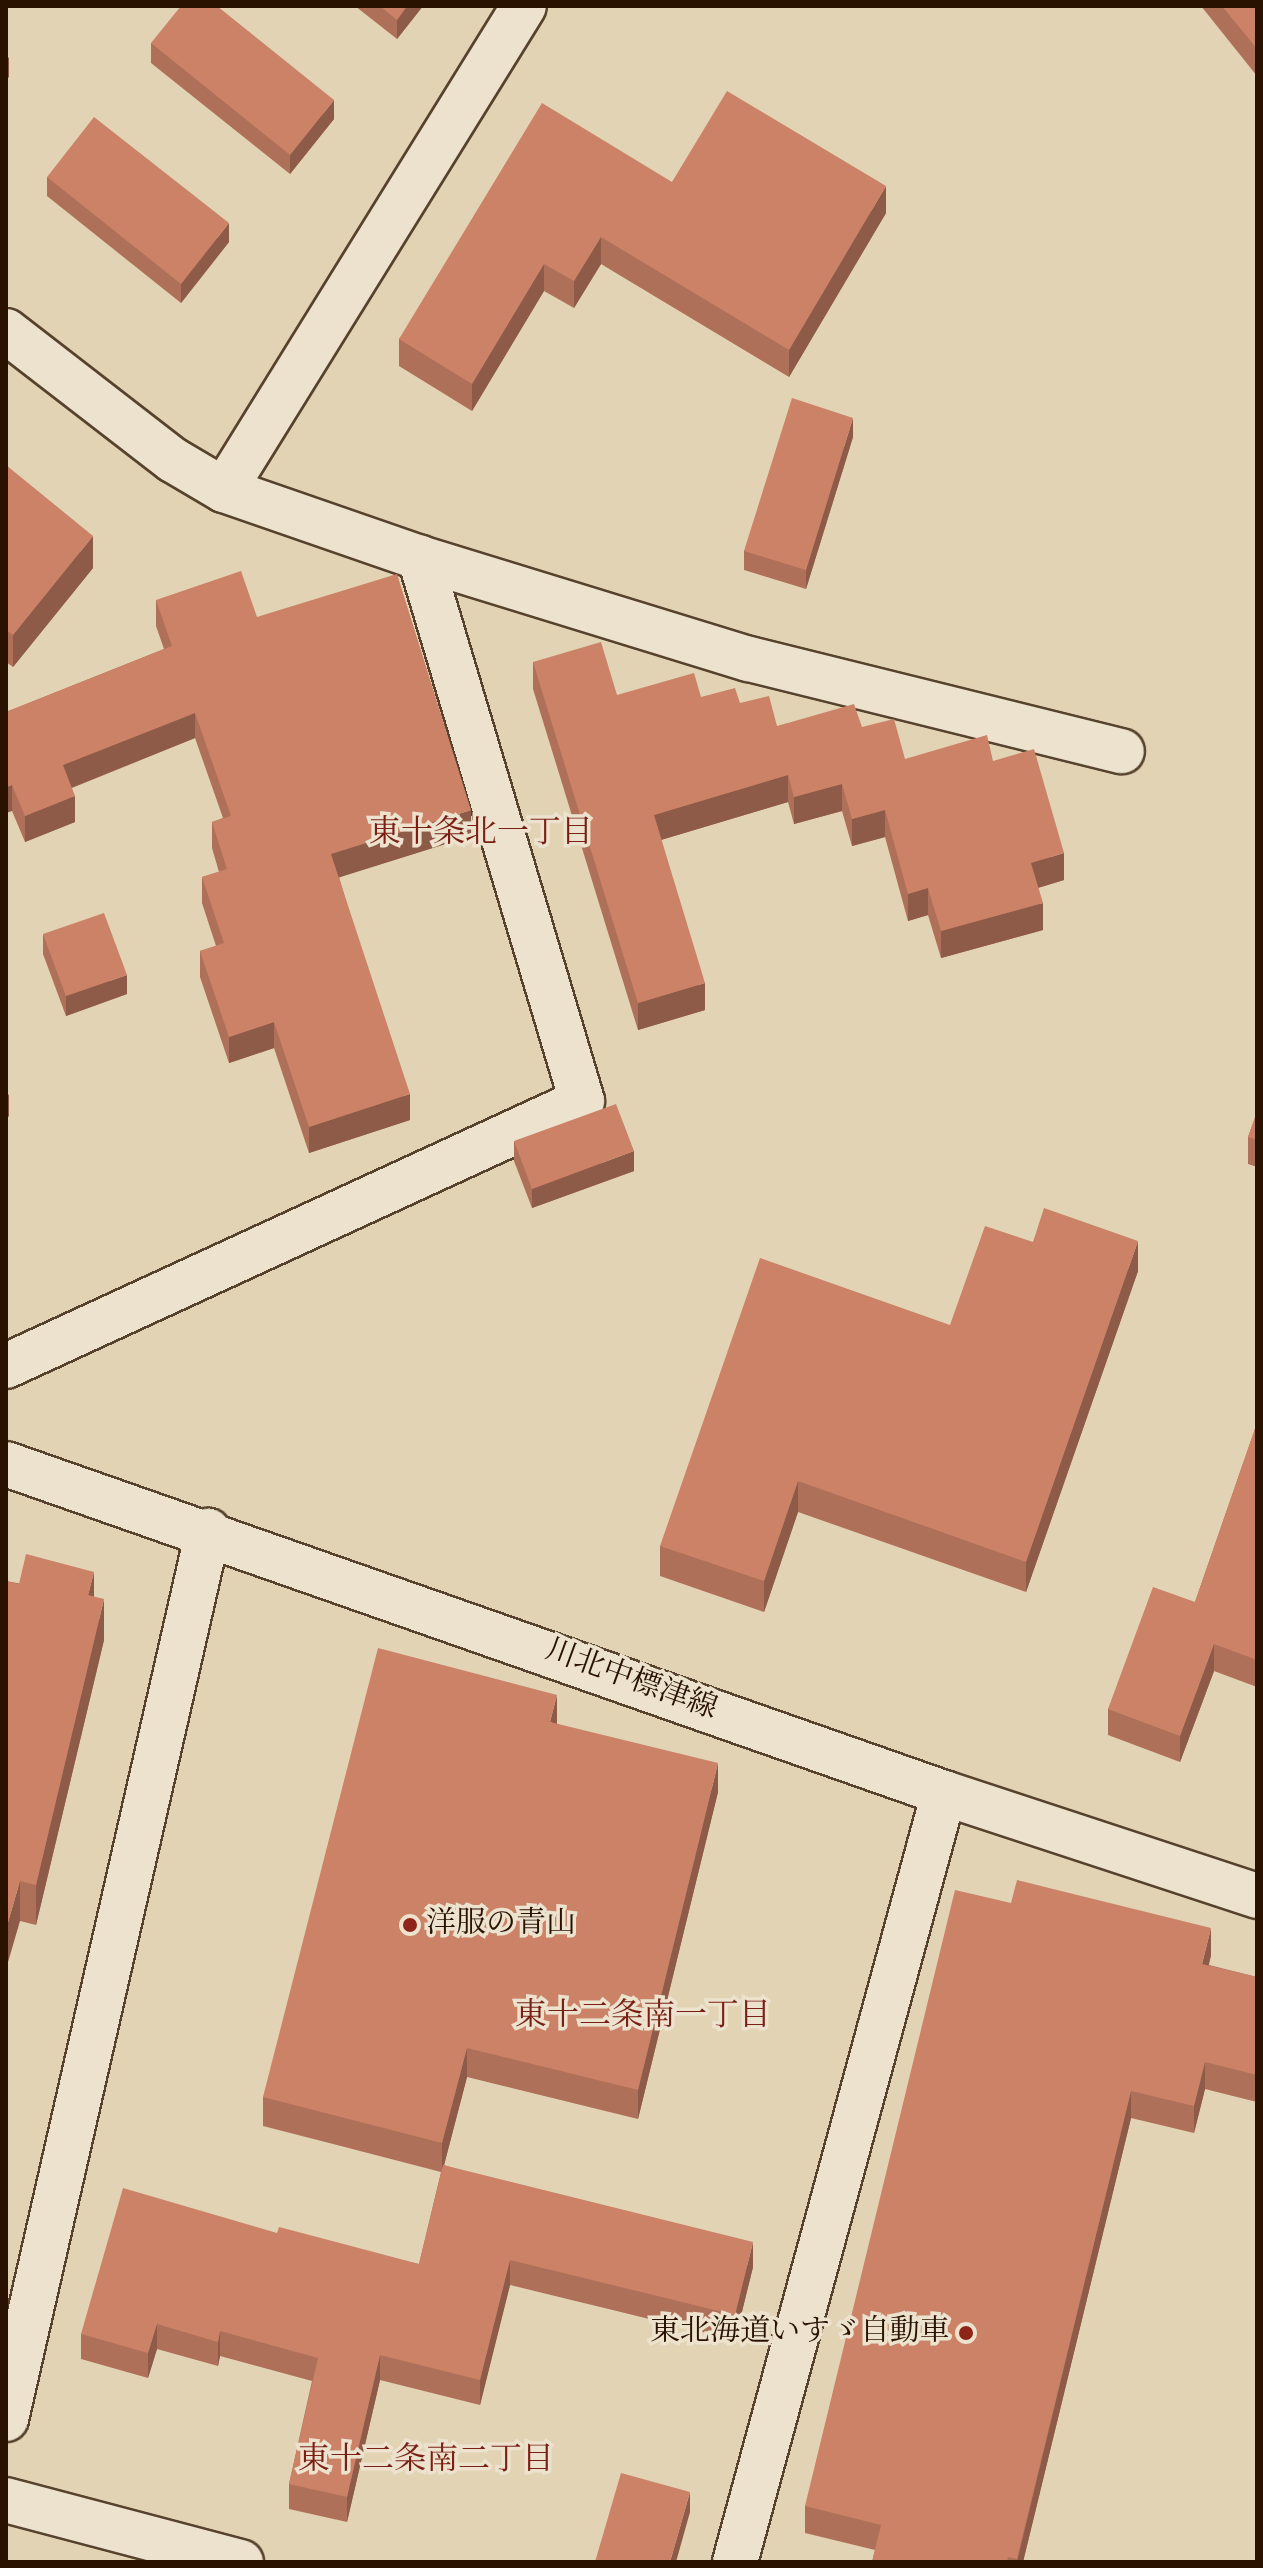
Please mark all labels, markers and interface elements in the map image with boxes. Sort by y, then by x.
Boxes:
district label: 東十条北一丁目 [369,815,593,853]
street label: 川北中標津線 [540,1633,722,1729]
place label: 洋服の青山 [426,1907,576,1943]
marker: 洋服の青山 [401,1916,419,1934]
district label: 東十二条南一丁目 [515,1998,771,2036]
place label: 東北海道いすゞ自動車 [650,2315,950,2351]
marker: 東北海道いすゞ自動車 [957,2324,975,2342]
district label: 東十二条南二丁目 [298,2442,554,2480]

